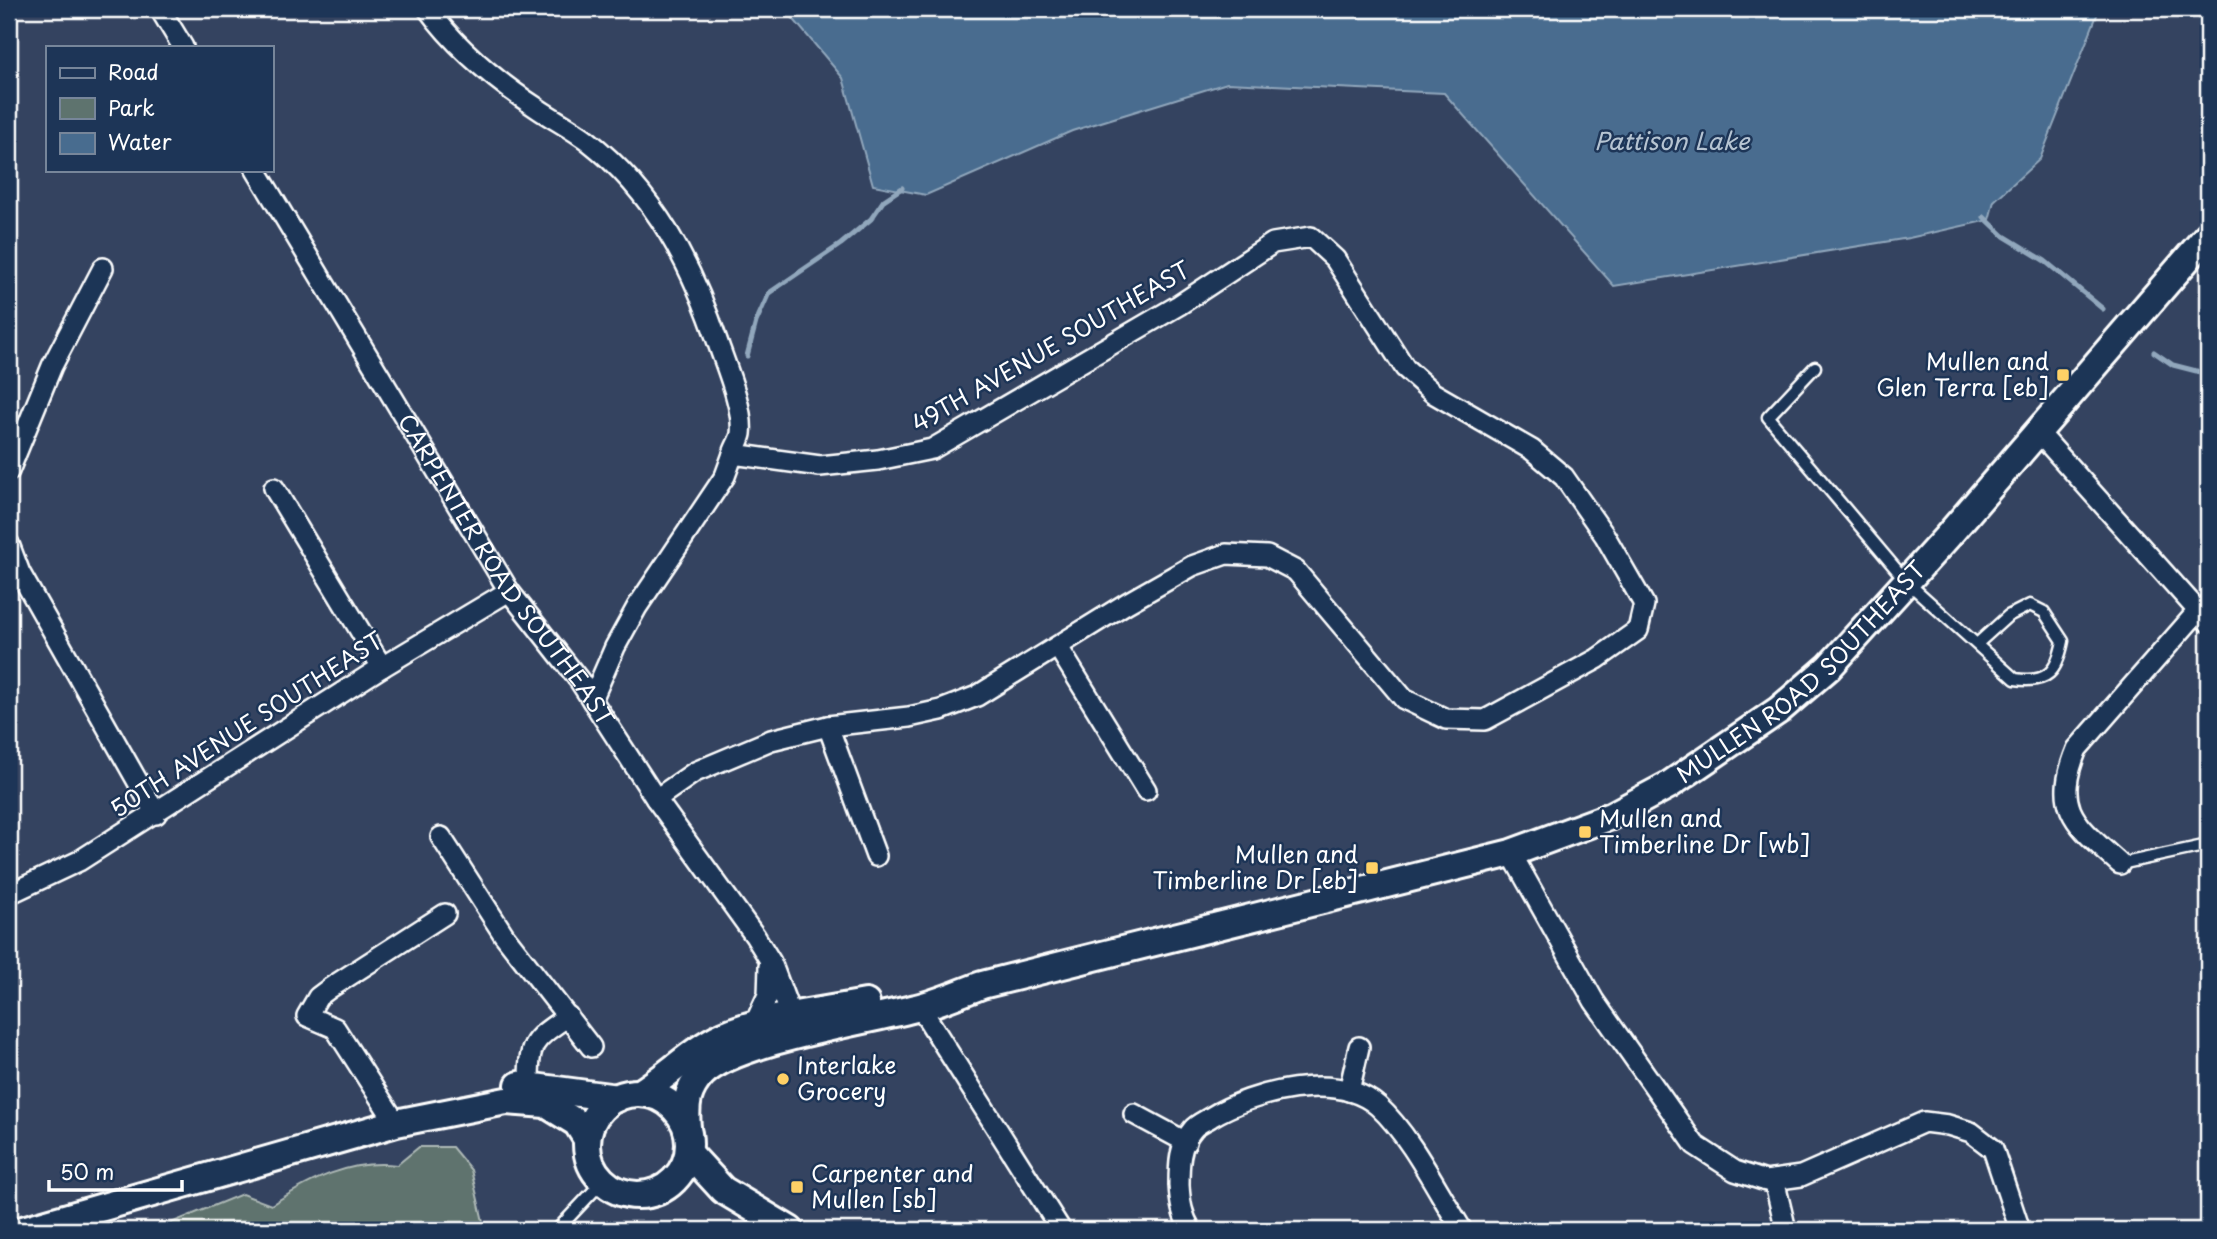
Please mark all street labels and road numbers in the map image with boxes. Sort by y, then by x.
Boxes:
street label: 49TH AVENUE SOUTHEAST [904,251,1196,440]
street label: CARPENTER ROAD SOUTHEAST [390,406,624,733]
street label: MULLEN ROAD SOUTHEAST [1669,552,1933,791]
street label: 50TH AVENUE SOUTHEAST [103,622,390,825]

